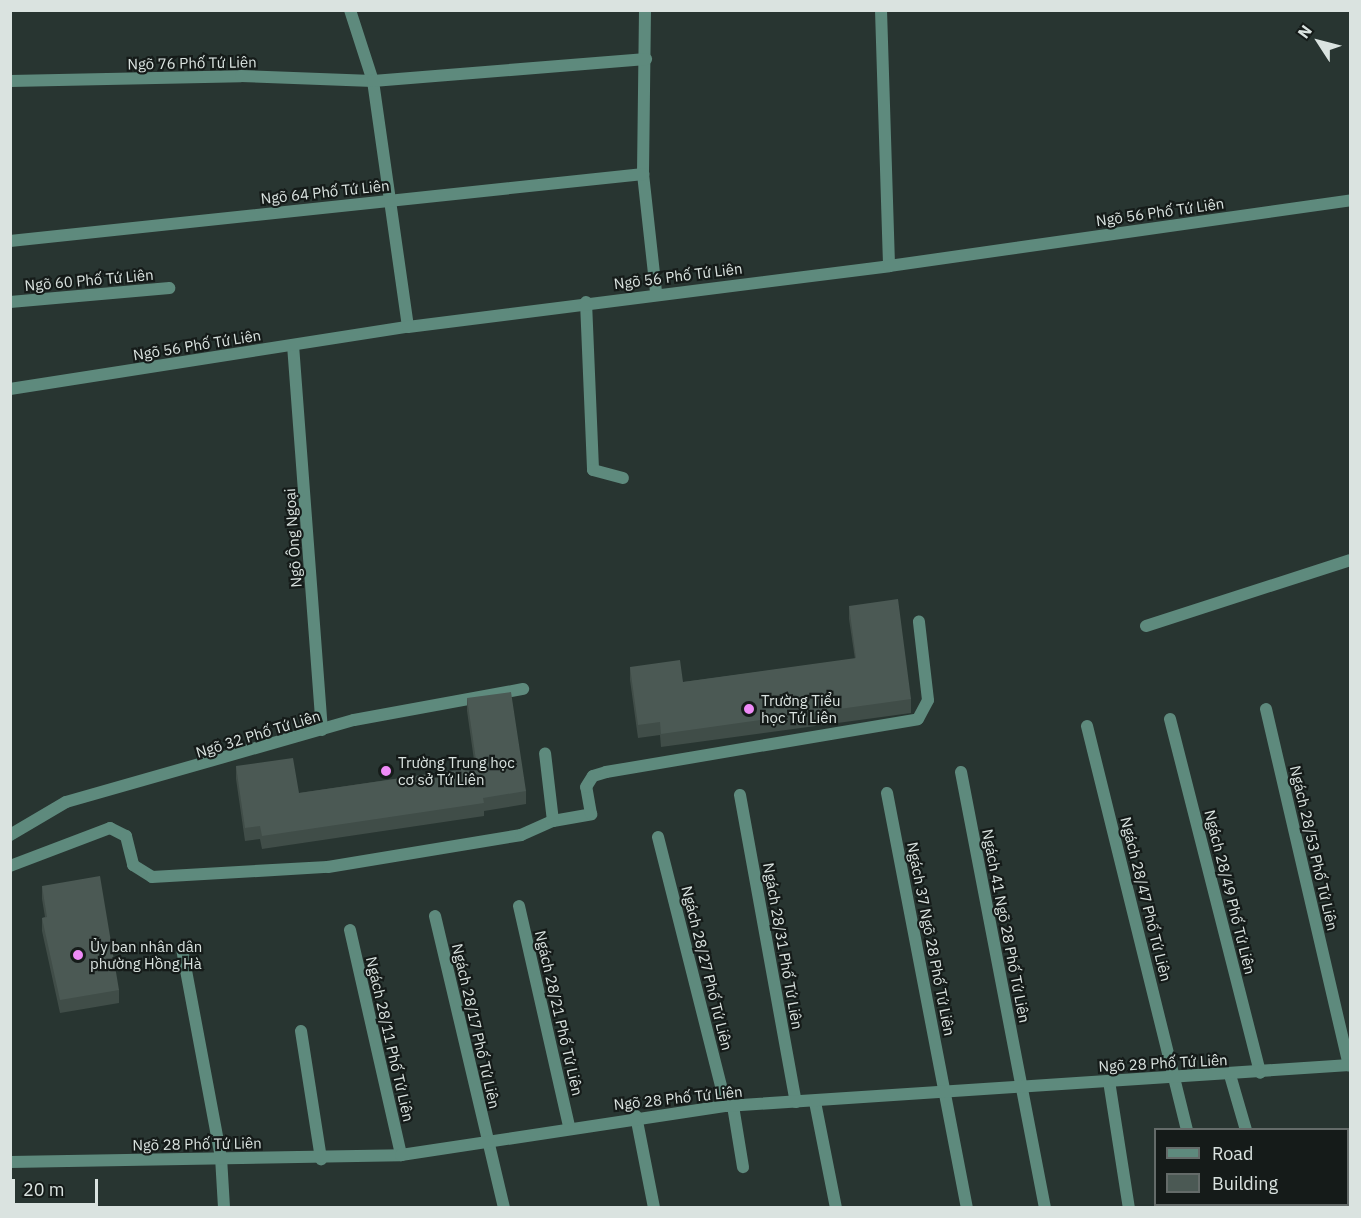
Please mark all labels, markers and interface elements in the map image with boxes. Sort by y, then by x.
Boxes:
north arrow [1289,12,1349,72]
text: N [1293,21,1316,42]
street label: Ngõ 76 Phố Tứ Liên [127,53,257,73]
street label: Ngõ 64 Phố Tứ Liên [260,176,390,208]
street label: Ngõ 56 Phố Tứ Liên [1095,194,1225,230]
street label: Ngõ 56 Phố Tứ Liên [613,259,743,293]
street label: Ngõ 60 Phố Tứ Liên [24,265,154,295]
street label: Ngõ 56 Phố Tứ Liên [132,326,262,364]
street label: Ngõ Ông Ngoại [281,488,305,588]
place label: Trường Tiểu học Tứ Liên [761,691,840,726]
marker: Trường Tiểu học Tứ Liên [742,702,756,716]
street label: Ngõ 32 Phố Tứ Liên [194,706,322,762]
place label: Trường Trung học cơ sở Tứ Liên [398,753,515,788]
marker: Trường Trung học cơ sở Tứ Liên [379,764,393,778]
street label: Ngách 28/53 Phố Tứ Liên [1286,764,1342,932]
street label: Ngách 28/49 Phố Tứ Liên [1201,808,1259,976]
street label: Ngách 28/47 Phố Tứ Liên [1117,815,1175,983]
street label: Ngách 41 Ngõ 28 Phố Tứ Liên [978,828,1034,1024]
street label: Ngách 37 Ngõ 28 Phố Tứ Liên [903,841,959,1037]
street label: Ngách 28/31 Phố Tứ Liên [759,861,807,1031]
street label: Ngách 28/27 Phố Tứ Liên [678,884,736,1052]
street label: Ngách 28/21 Phố Tứ Liên [531,929,587,1097]
place label: Ủy ban nhân dân phường Hồng Hà [90,937,202,972]
street label: Ngách 28/17 Phố Tứ Liên [448,942,504,1110]
marker: Ủy ban nhân dân phường Hồng Hà [71,948,85,962]
street label: Ngách 28/11 Phố Tứ Liên [362,955,418,1123]
street label: Ngõ 28 Phố Tứ Liên [1098,1051,1228,1075]
street label: Ngõ 28 Phố Tứ Liên [613,1082,743,1114]
legend [1154,1128,1349,1206]
street label: Ngõ 28 Phố Tứ Liên [132,1134,262,1154]
text: Road [1212,1142,1253,1165]
scale bar [15,1167,100,1205]
text: Building [1212,1172,1278,1195]
text: 20 m [23,1178,65,1201]

